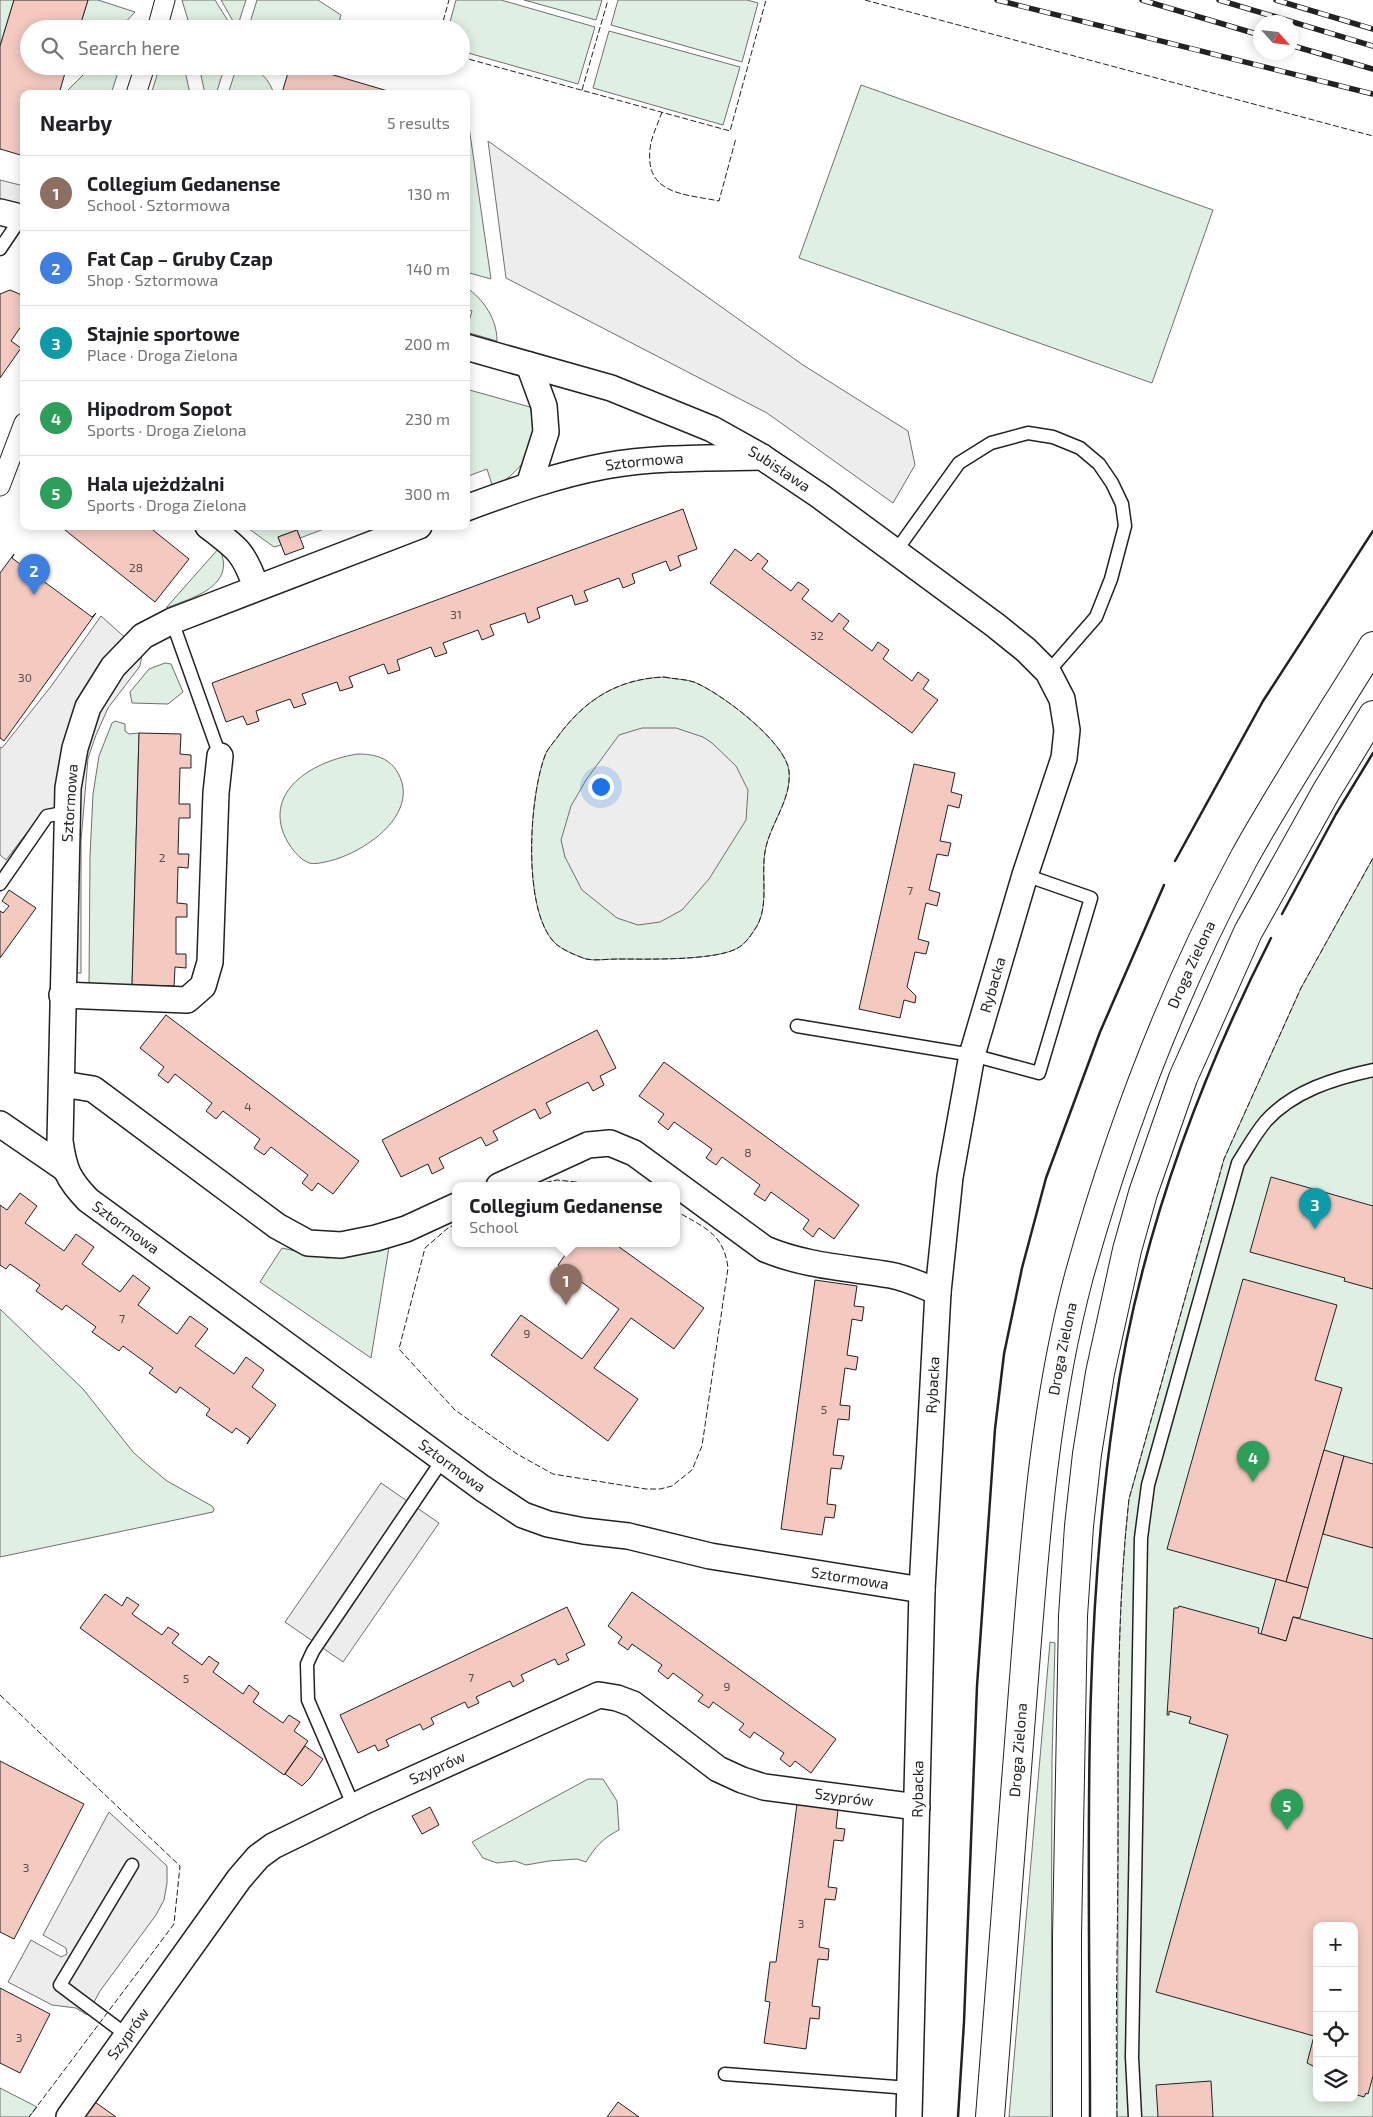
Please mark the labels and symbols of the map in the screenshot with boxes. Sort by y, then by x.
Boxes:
north arrow [1253,15,1298,60]
street label: Subisława [746,441,814,495]
street label: Sztormowa [604,448,684,474]
pin: 2 [18,554,50,595]
house number: 28 [129,560,143,574]
house number: 31 [450,607,462,621]
house number: 32 [810,628,824,642]
house number: 30 [18,670,32,684]
street label: Sztormowa [57,763,81,843]
your location [588,774,614,800]
house number: 2 [159,850,166,864]
house number: 7 [907,883,913,897]
street label: Droga Zielona [1163,917,1219,1011]
street label: Rybacka [976,955,1009,1015]
house number: 4 [244,1099,252,1113]
house number: 8 [744,1145,752,1159]
pin: 3 [1299,1188,1331,1229]
street label: Sztormowa [89,1196,163,1257]
pin: 1 [550,1264,582,1305]
street label: Droga Zielona [1044,1300,1080,1397]
house number: 7 [119,1311,125,1325]
house number: 9 [524,1326,531,1340]
street label: Rybacka [922,1356,942,1414]
house number: 5 [821,1402,827,1416]
street label: Sztormowa [415,1435,490,1496]
pin: 4 [1237,1441,1269,1482]
street label: Sztormowa [810,1562,890,1593]
house number: 7 [468,1670,474,1684]
house number: 5 [183,1671,189,1685]
house number: 9 [724,1679,731,1693]
street label: Droga Zielona [1005,1702,1030,1798]
street label: Szyprów [406,1747,468,1788]
street label: Rybacka [908,1760,926,1818]
street label: Szyprów [814,1784,875,1809]
pin: 5 [1271,1789,1303,1830]
house number: 3 [23,1860,29,1874]
house number: 3 [798,1916,804,1930]
street label: Szyprów [103,2004,152,2063]
house number: 3 [16,2030,22,2044]

